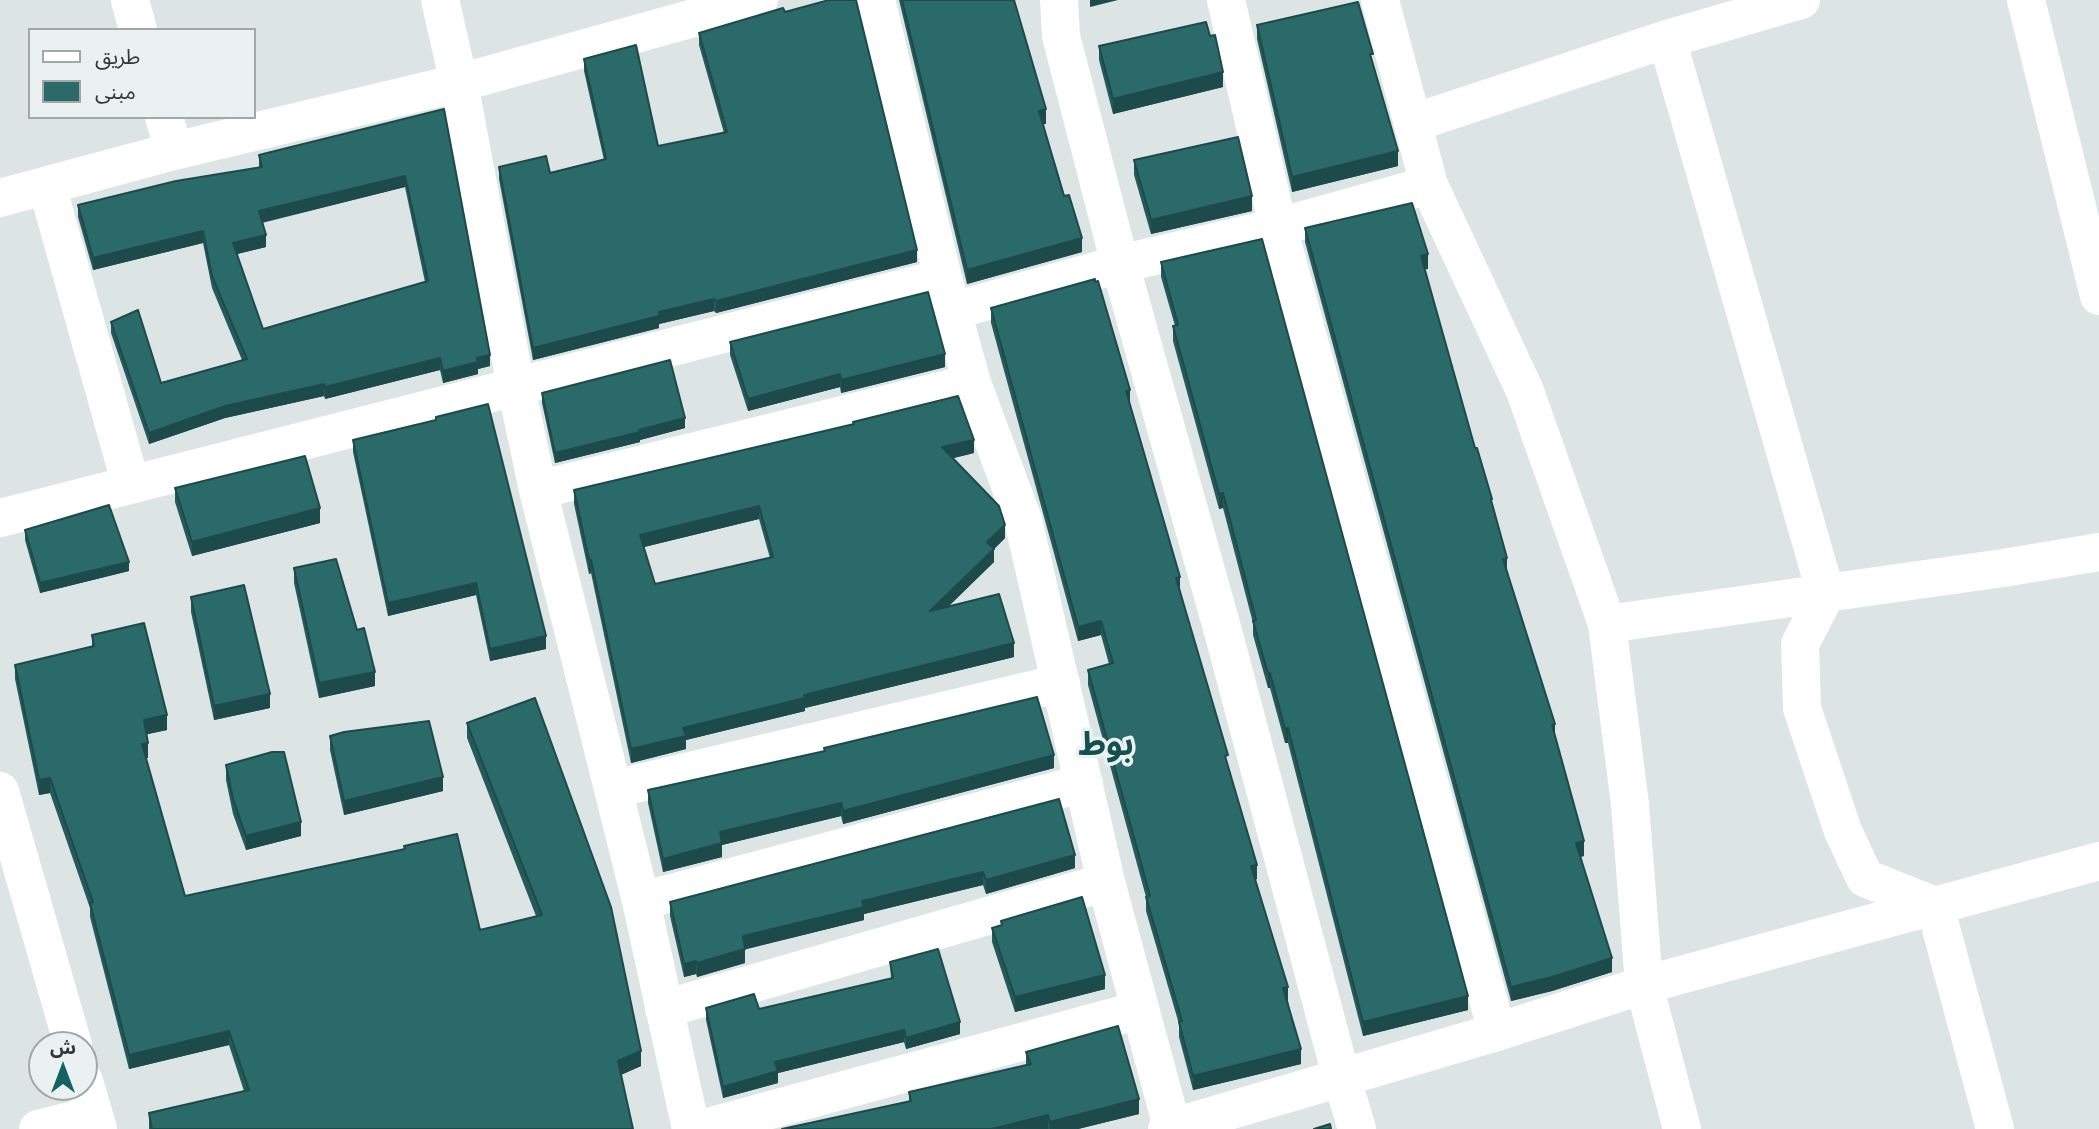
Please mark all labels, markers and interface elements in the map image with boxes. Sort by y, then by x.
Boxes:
legend [28,28,256,119]
text: طريق [95,43,140,68]
text: مبنى [95,78,136,103]
district label: بوط [1078,724,1134,764]
north arrow [28,1031,98,1101]
text: ش [50,1035,76,1058]

